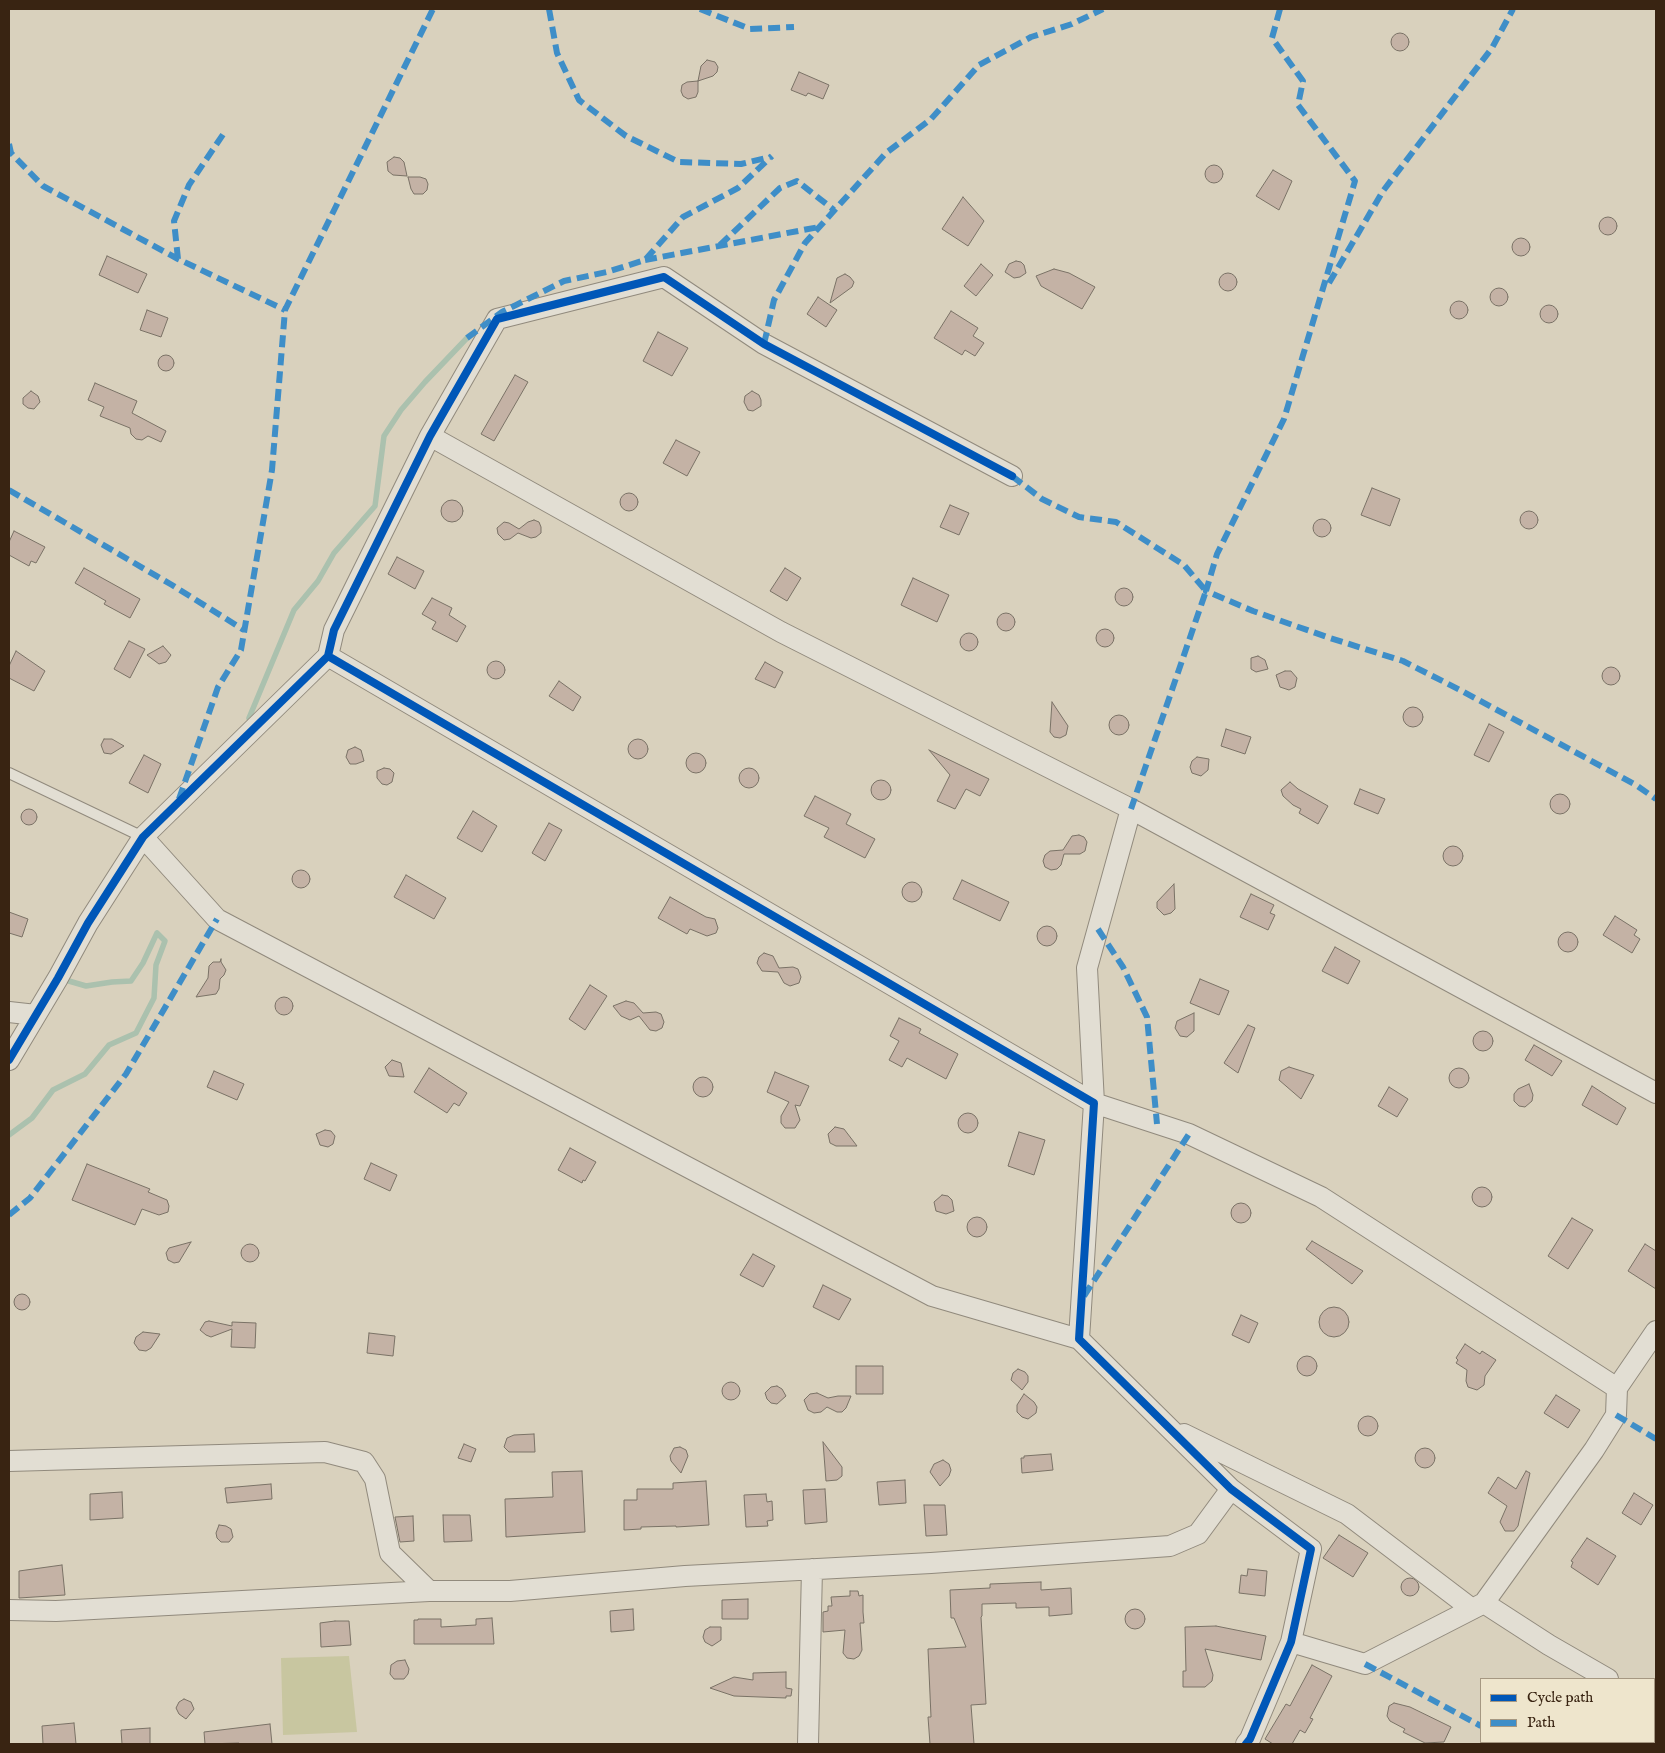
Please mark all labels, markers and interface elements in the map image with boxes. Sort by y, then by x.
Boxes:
legend [1480,1678,1655,1743]
text: Cycle path [1527,1688,1593,1707]
text: Path [1527,1713,1555,1732]

